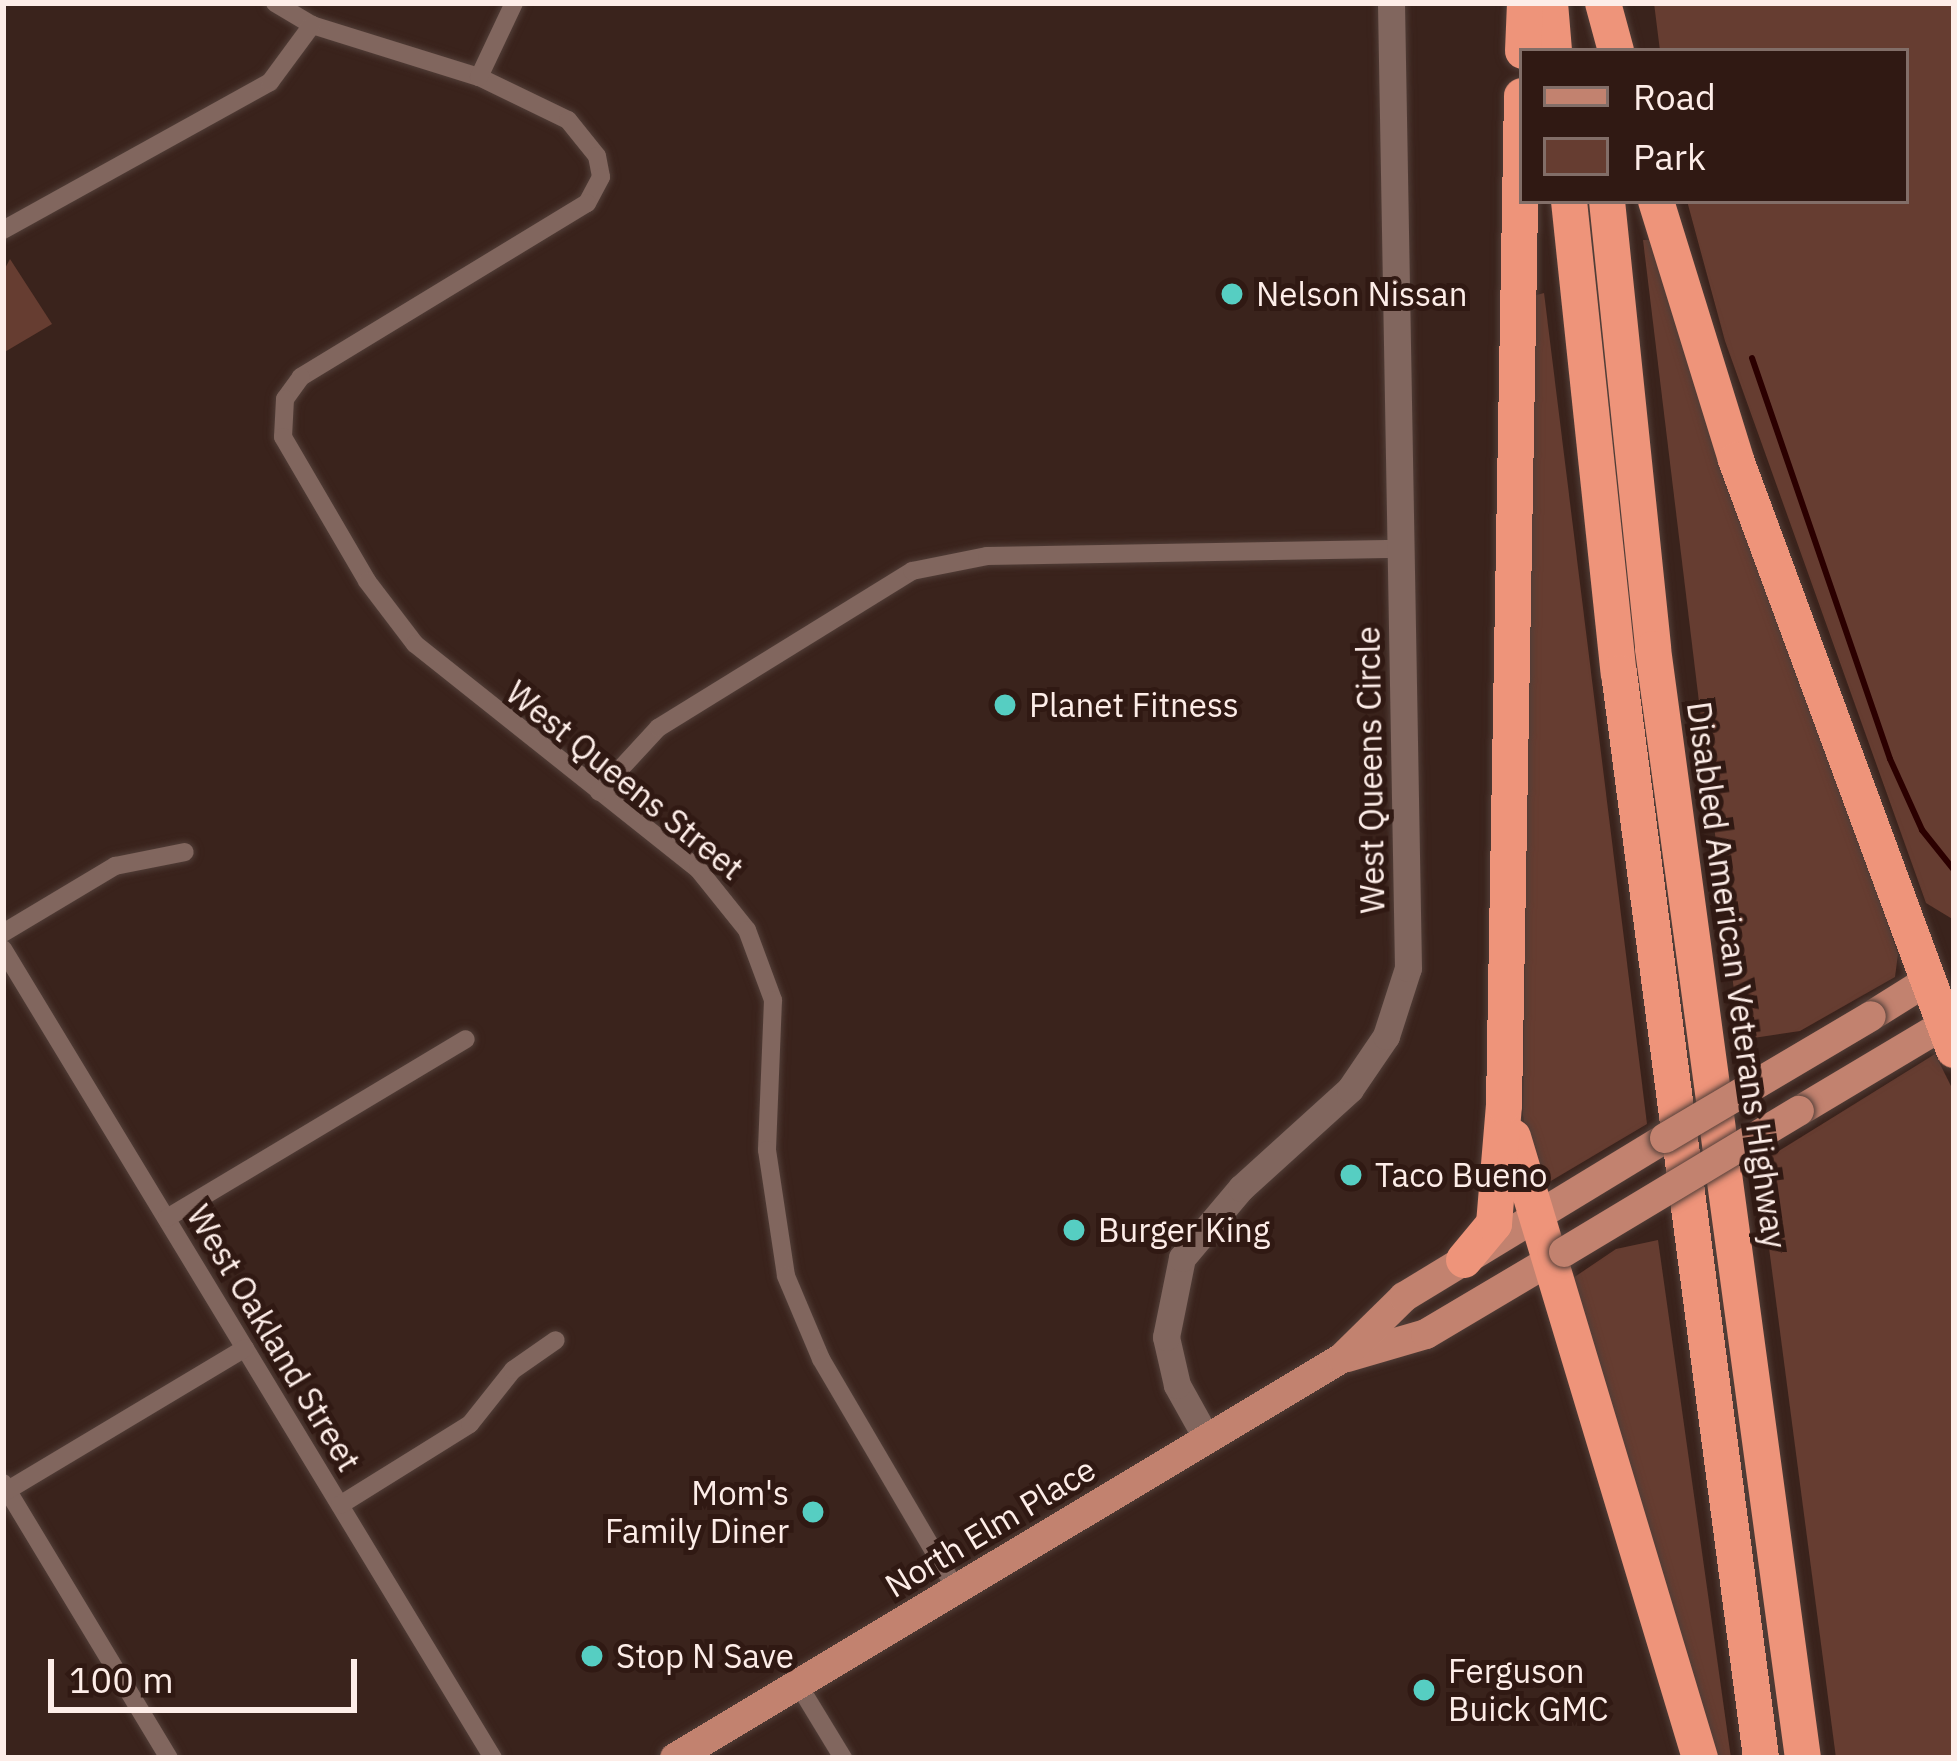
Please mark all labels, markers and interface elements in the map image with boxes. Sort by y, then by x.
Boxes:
legend [1519,48,1909,204]
text: Road [1633,73,1716,120]
text: Park [1633,133,1706,180]
place label: Nelson Nissan [1256,274,1467,314]
marker: Nelson Nissan [1219,281,1245,307]
street label: West Queens Circle [1348,626,1392,914]
street label: West Queens Street [498,672,752,888]
place label: Planet Fitness [1029,685,1239,725]
marker: Planet Fitness [992,692,1018,718]
street label: Disabled American Veterans Highway [1679,699,1795,1251]
place label: Taco Bueno [1375,1155,1547,1195]
marker: Taco Bueno [1338,1162,1364,1188]
street label: West Oakland Street [179,1198,369,1478]
place label: Burger King [1098,1210,1270,1250]
marker: Burger King [1061,1217,1087,1243]
street label: North Elm Place [878,1449,1102,1605]
place label: Mom's Family Diner [605,1473,789,1551]
marker: Mom's Family Diner [800,1499,826,1525]
scale bar [54,1635,363,1709]
place label: Stop N Save [616,1636,794,1676]
marker: Stop N Save [579,1643,605,1669]
place label: Ferguson Buick GMC [1448,1651,1609,1729]
text: 100 m [69,1656,174,1703]
marker: Ferguson Buick GMC [1411,1677,1437,1703]

